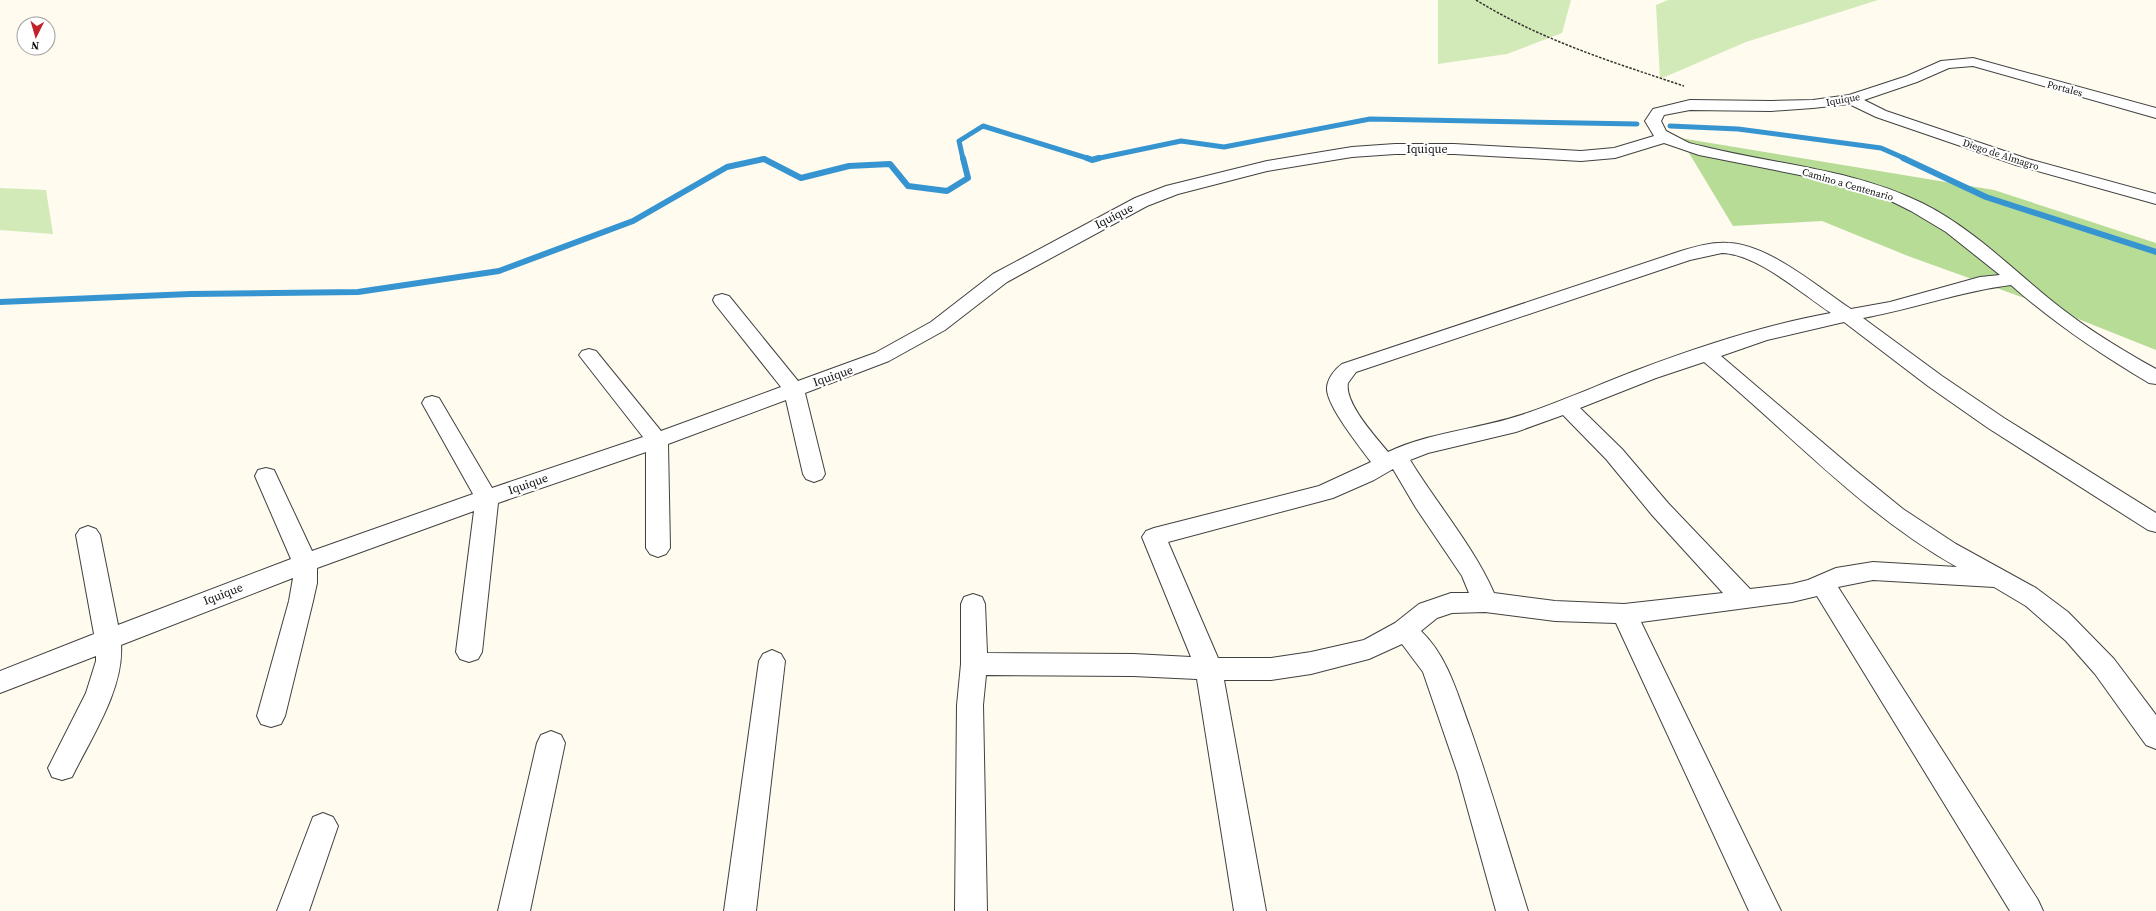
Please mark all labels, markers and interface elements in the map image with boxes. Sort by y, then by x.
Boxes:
north arrow [16,16,56,56]
text: N [31,38,40,53]
street label: Portales [2046,77,2084,99]
street label: Iquique [1825,90,1861,109]
street label: Diego de Almagro [1961,136,2041,173]
street label: Iquique [1406,141,1448,157]
street label: Camino a Centenario [1801,165,1895,204]
street label: Iquique [1092,200,1136,232]
street label: Iquique [811,362,855,390]
street label: Iquique [506,470,550,498]
street label: Iquique [201,579,245,609]

